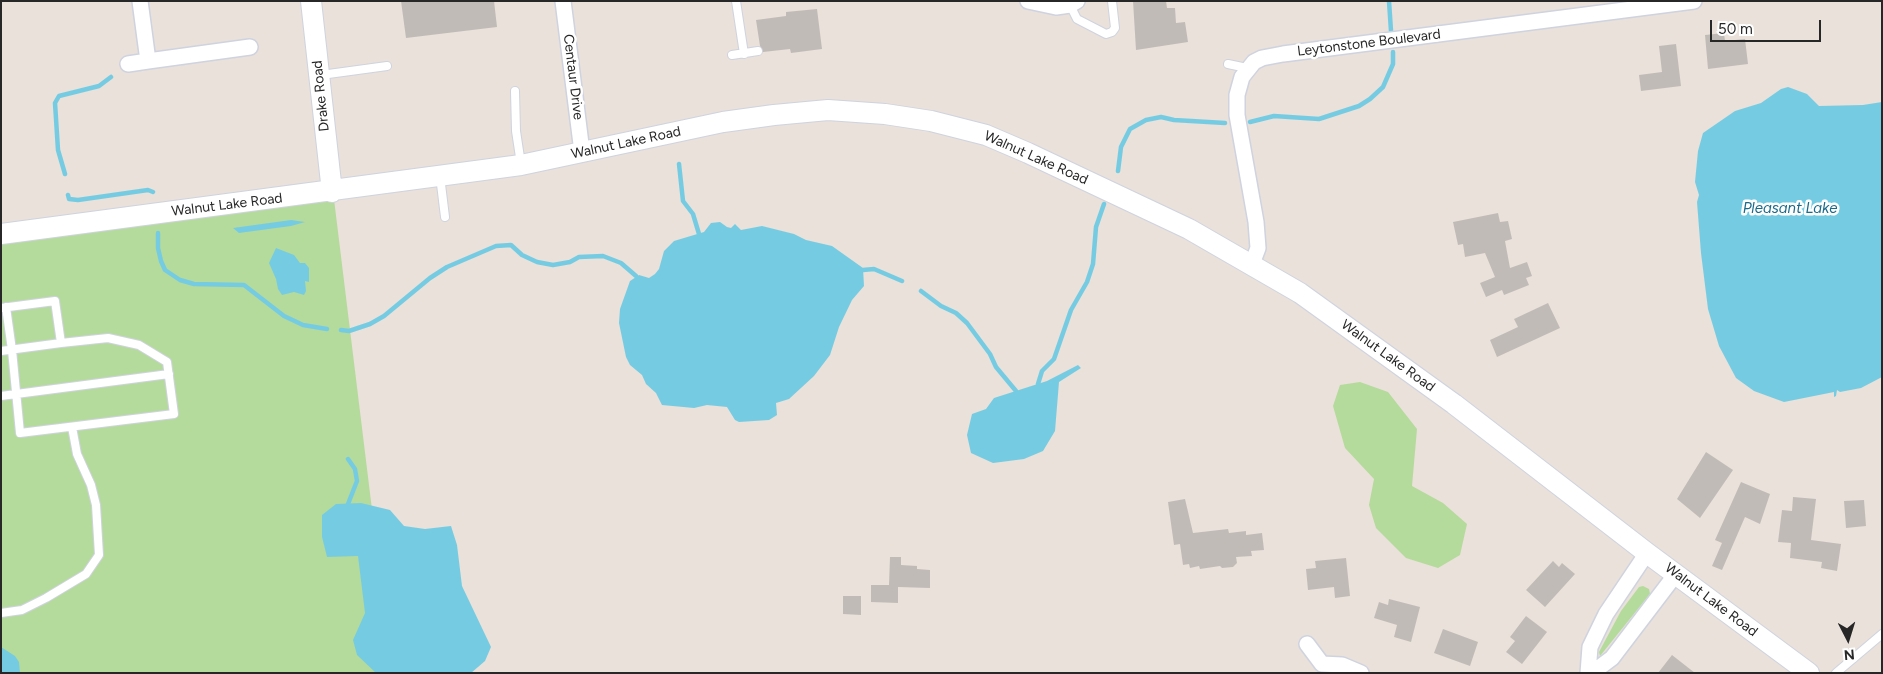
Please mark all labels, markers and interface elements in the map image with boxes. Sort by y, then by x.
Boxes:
scale bar [1713,10,1824,42]
text: 50 m [1718,20,1753,38]
street label: Leytonstone Boulevard [1296,26,1442,60]
street label: Centaur Drive [559,33,587,121]
street label: Drake Road [309,60,333,132]
street label: Walnut Lake Road [570,123,682,163]
street label: Walnut Lake Road [981,128,1091,188]
street label: Walnut Lake Road [170,190,284,220]
water label: Pleasant Lake [1743,200,1837,218]
street label: Walnut Lake Road [1338,316,1438,396]
street label: Walnut Lake Road [1661,560,1761,640]
north arrow [1823,614,1873,664]
text: N [1843,646,1855,663]

